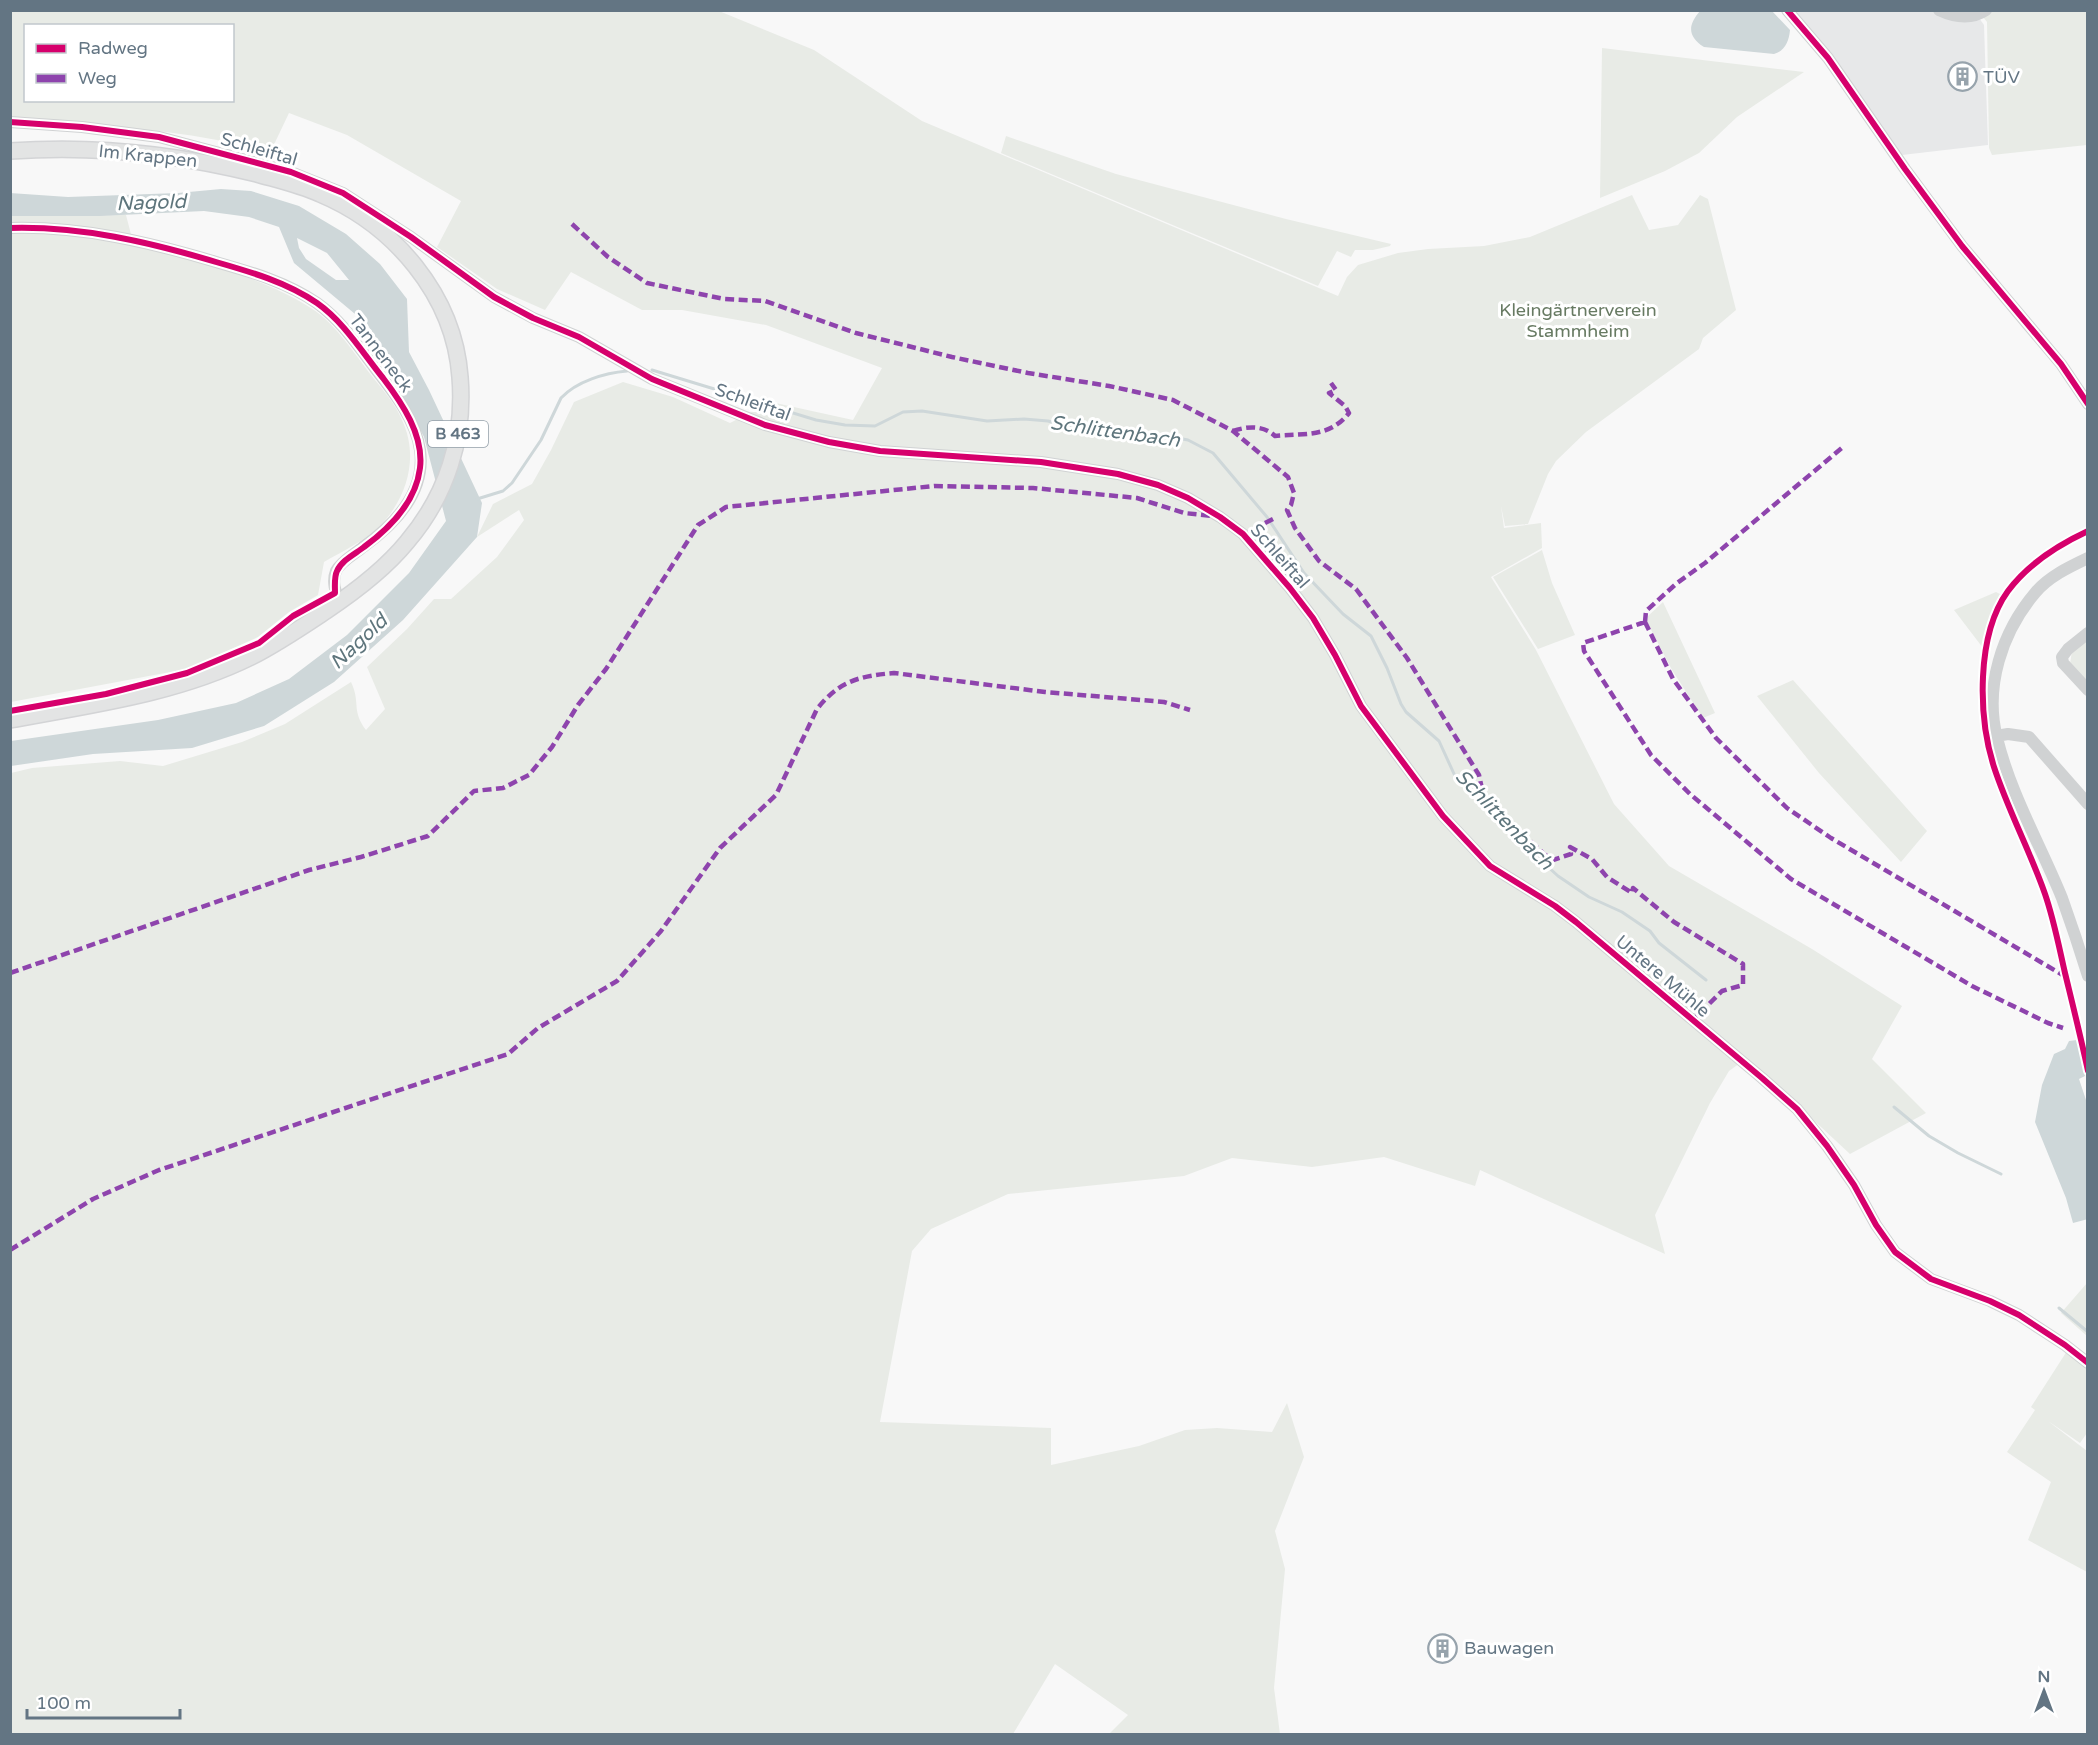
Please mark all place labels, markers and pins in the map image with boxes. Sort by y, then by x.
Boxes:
building icon: TÜV [1946,61,1978,93]
place label: TÜV [1983,66,2021,88]
building icon: Bauwagen [1427,1632,1459,1664]
place label: Bauwagen [1464,1637,1554,1659]

